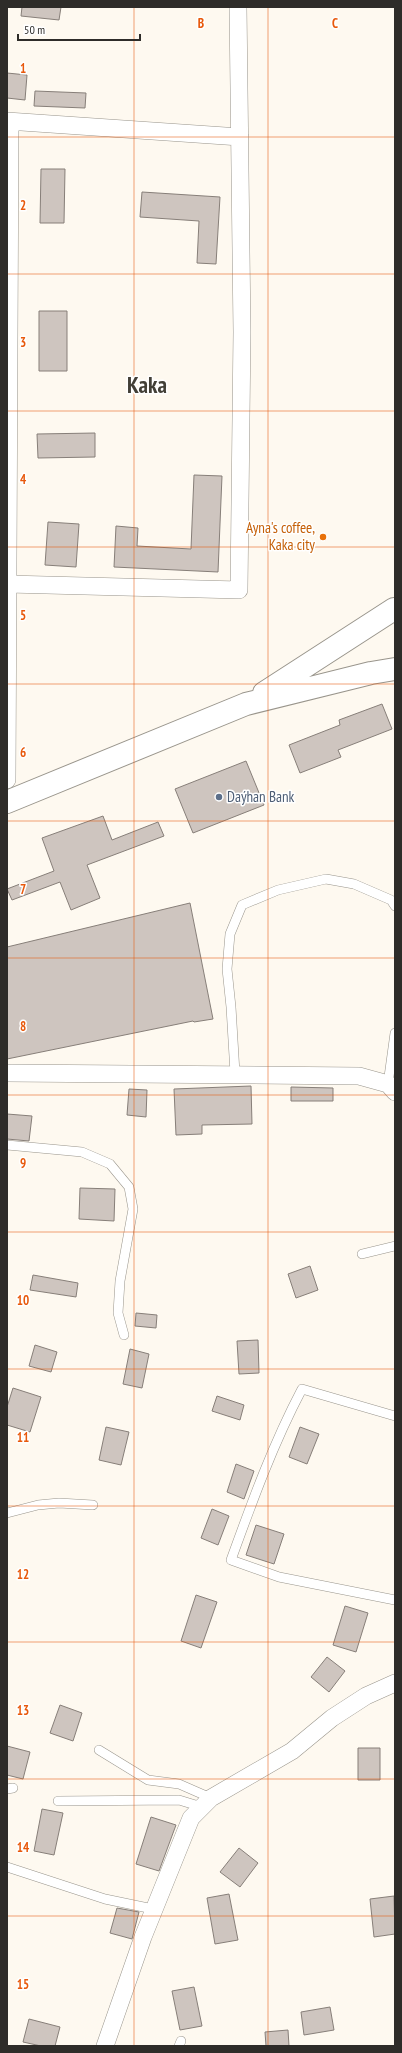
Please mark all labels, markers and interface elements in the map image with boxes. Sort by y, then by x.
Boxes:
text: B [198,15,204,32]
text: C [332,15,338,32]
scale bar [18,16,140,42]
text: 50 m [24,22,45,37]
text: 1 [20,60,26,77]
text: 2 [20,197,26,214]
text: 3 [20,334,26,351]
district label: Kaka [127,370,167,399]
text: 4 [20,471,27,488]
place label: Ayna's coffee, Kaka city [246,518,315,554]
marker: Ayna's coffee, Kaka city [318,532,328,542]
text: 5 [20,607,26,624]
text: 6 [20,744,26,761]
place label: Daýhan Bank [227,787,295,806]
marker: Daýhan Bank [214,792,224,802]
text: 7 [20,881,26,898]
text: 8 [20,1018,26,1035]
text: 9 [20,1155,26,1172]
text: 10 [17,1292,29,1309]
text: 11 [17,1429,29,1446]
text: 12 [17,1566,29,1583]
text: 13 [17,1702,29,1719]
text: 14 [17,1839,30,1856]
text: 15 [17,1976,29,1993]

